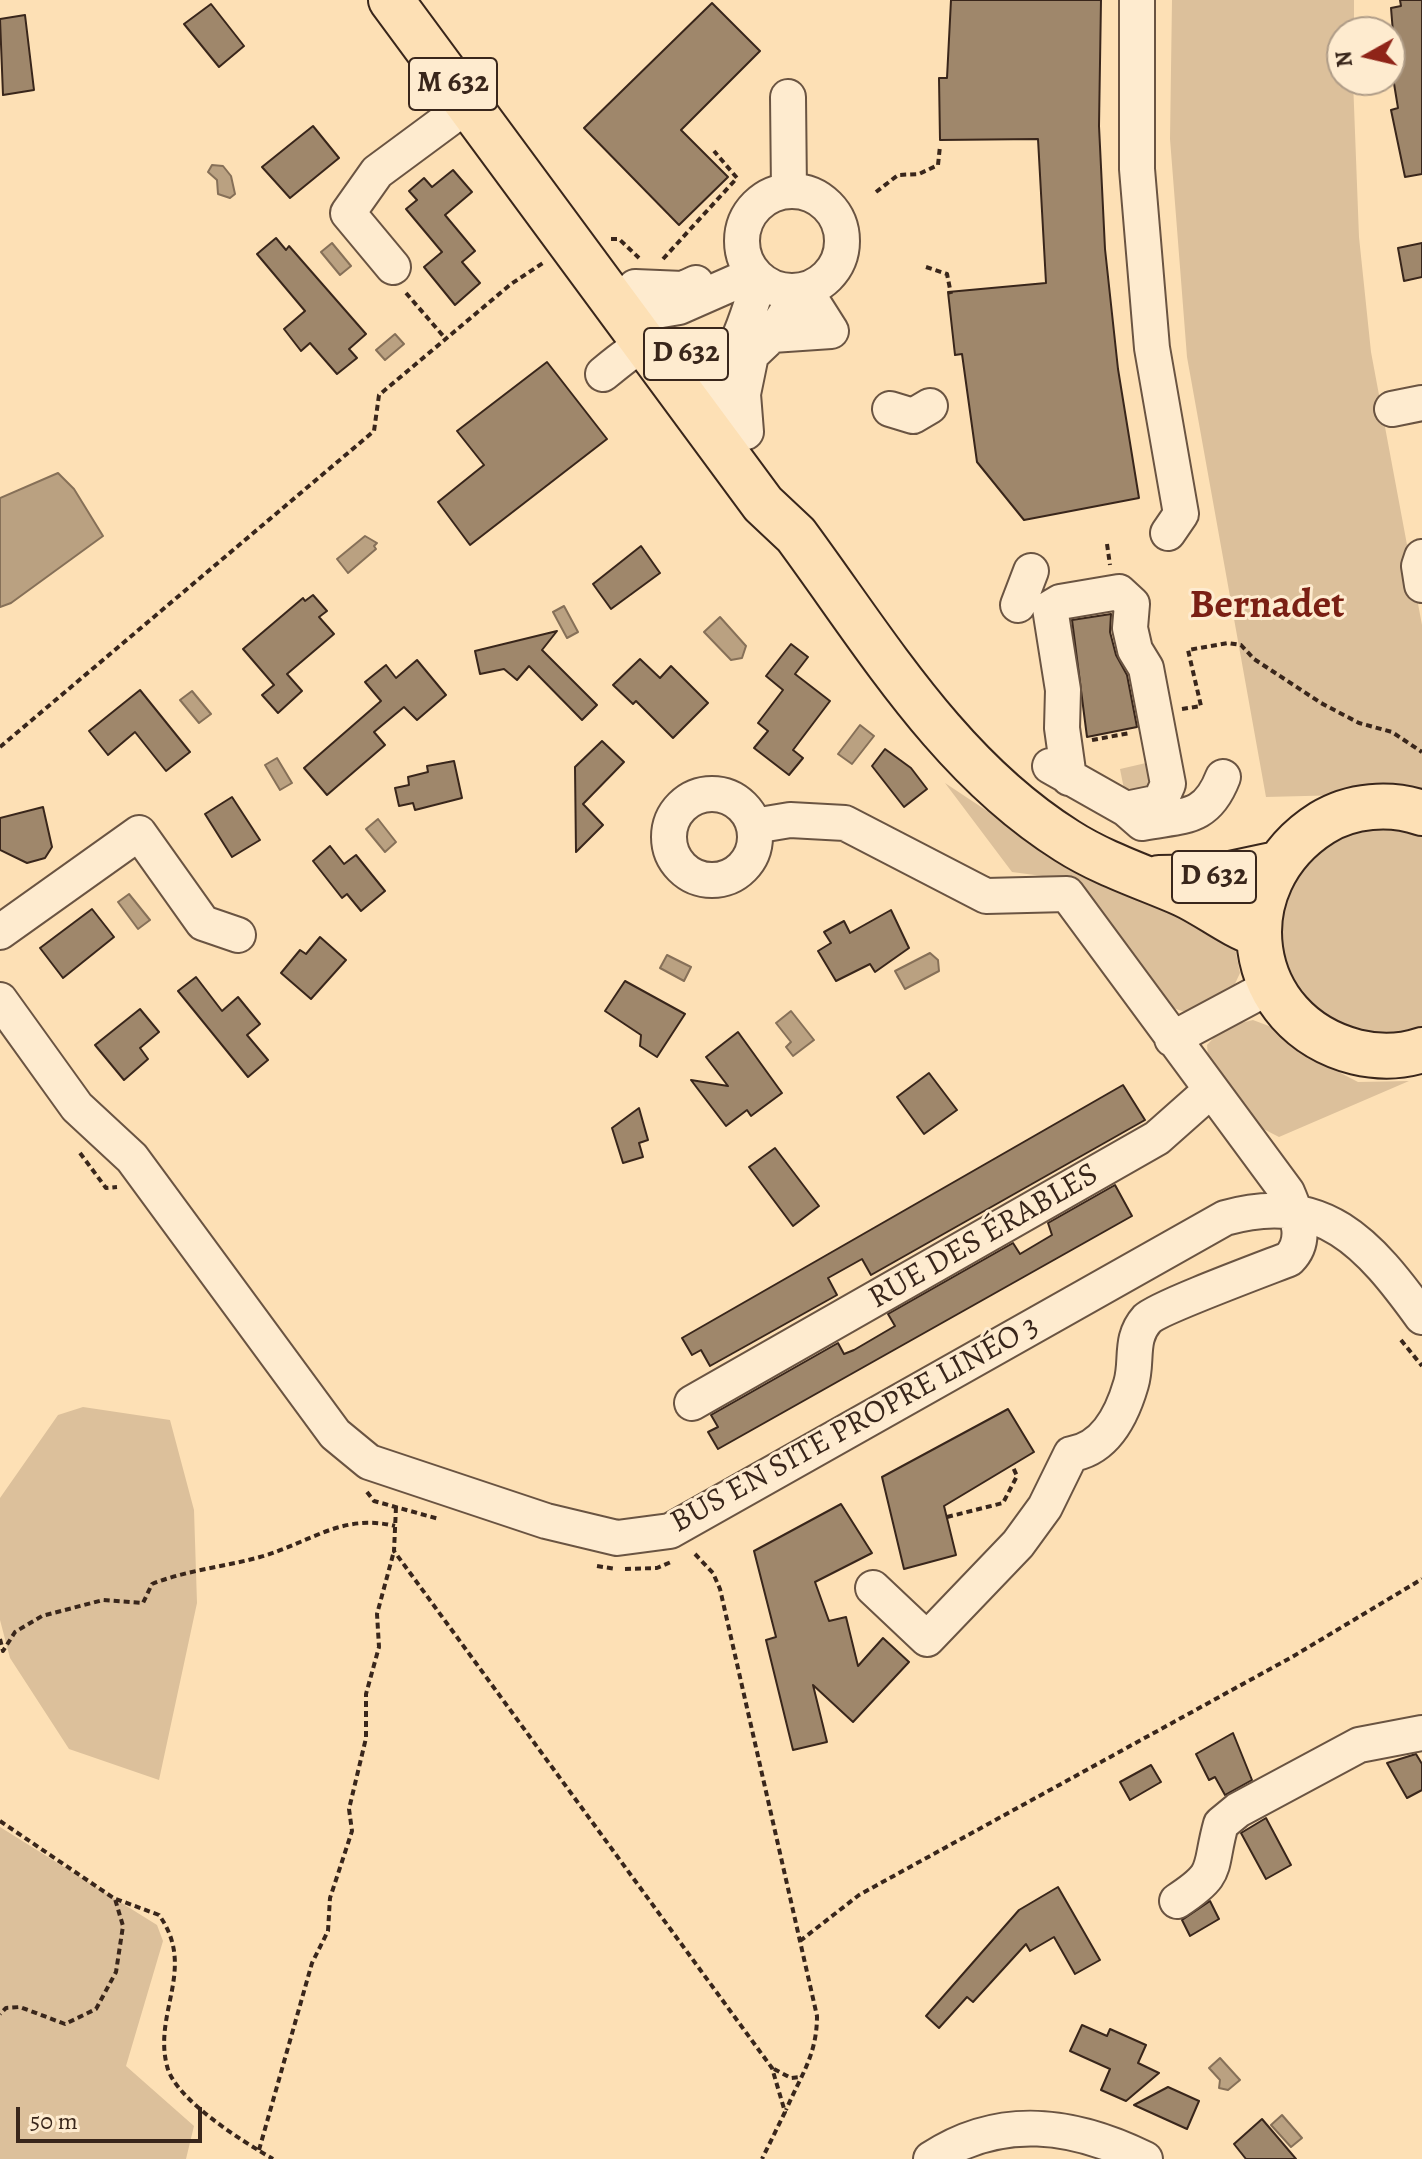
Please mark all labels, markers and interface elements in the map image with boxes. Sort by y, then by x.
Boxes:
north arrow [1326,16,1406,96]
text: N [1328,49,1360,69]
road number: M 632 [409,58,497,110]
road number: D 632 [644,328,728,380]
district label: Bernadet [1190,583,1344,631]
road number: D 632 [1172,851,1256,903]
street label: RUE DES ÉRABLES [863,1156,1105,1318]
street label: BUS EN SITE PROPRE LINÉO 3 [664,1308,1046,1542]
scale bar [20,2091,206,2141]
text: 50 m [30,2105,78,2137]

